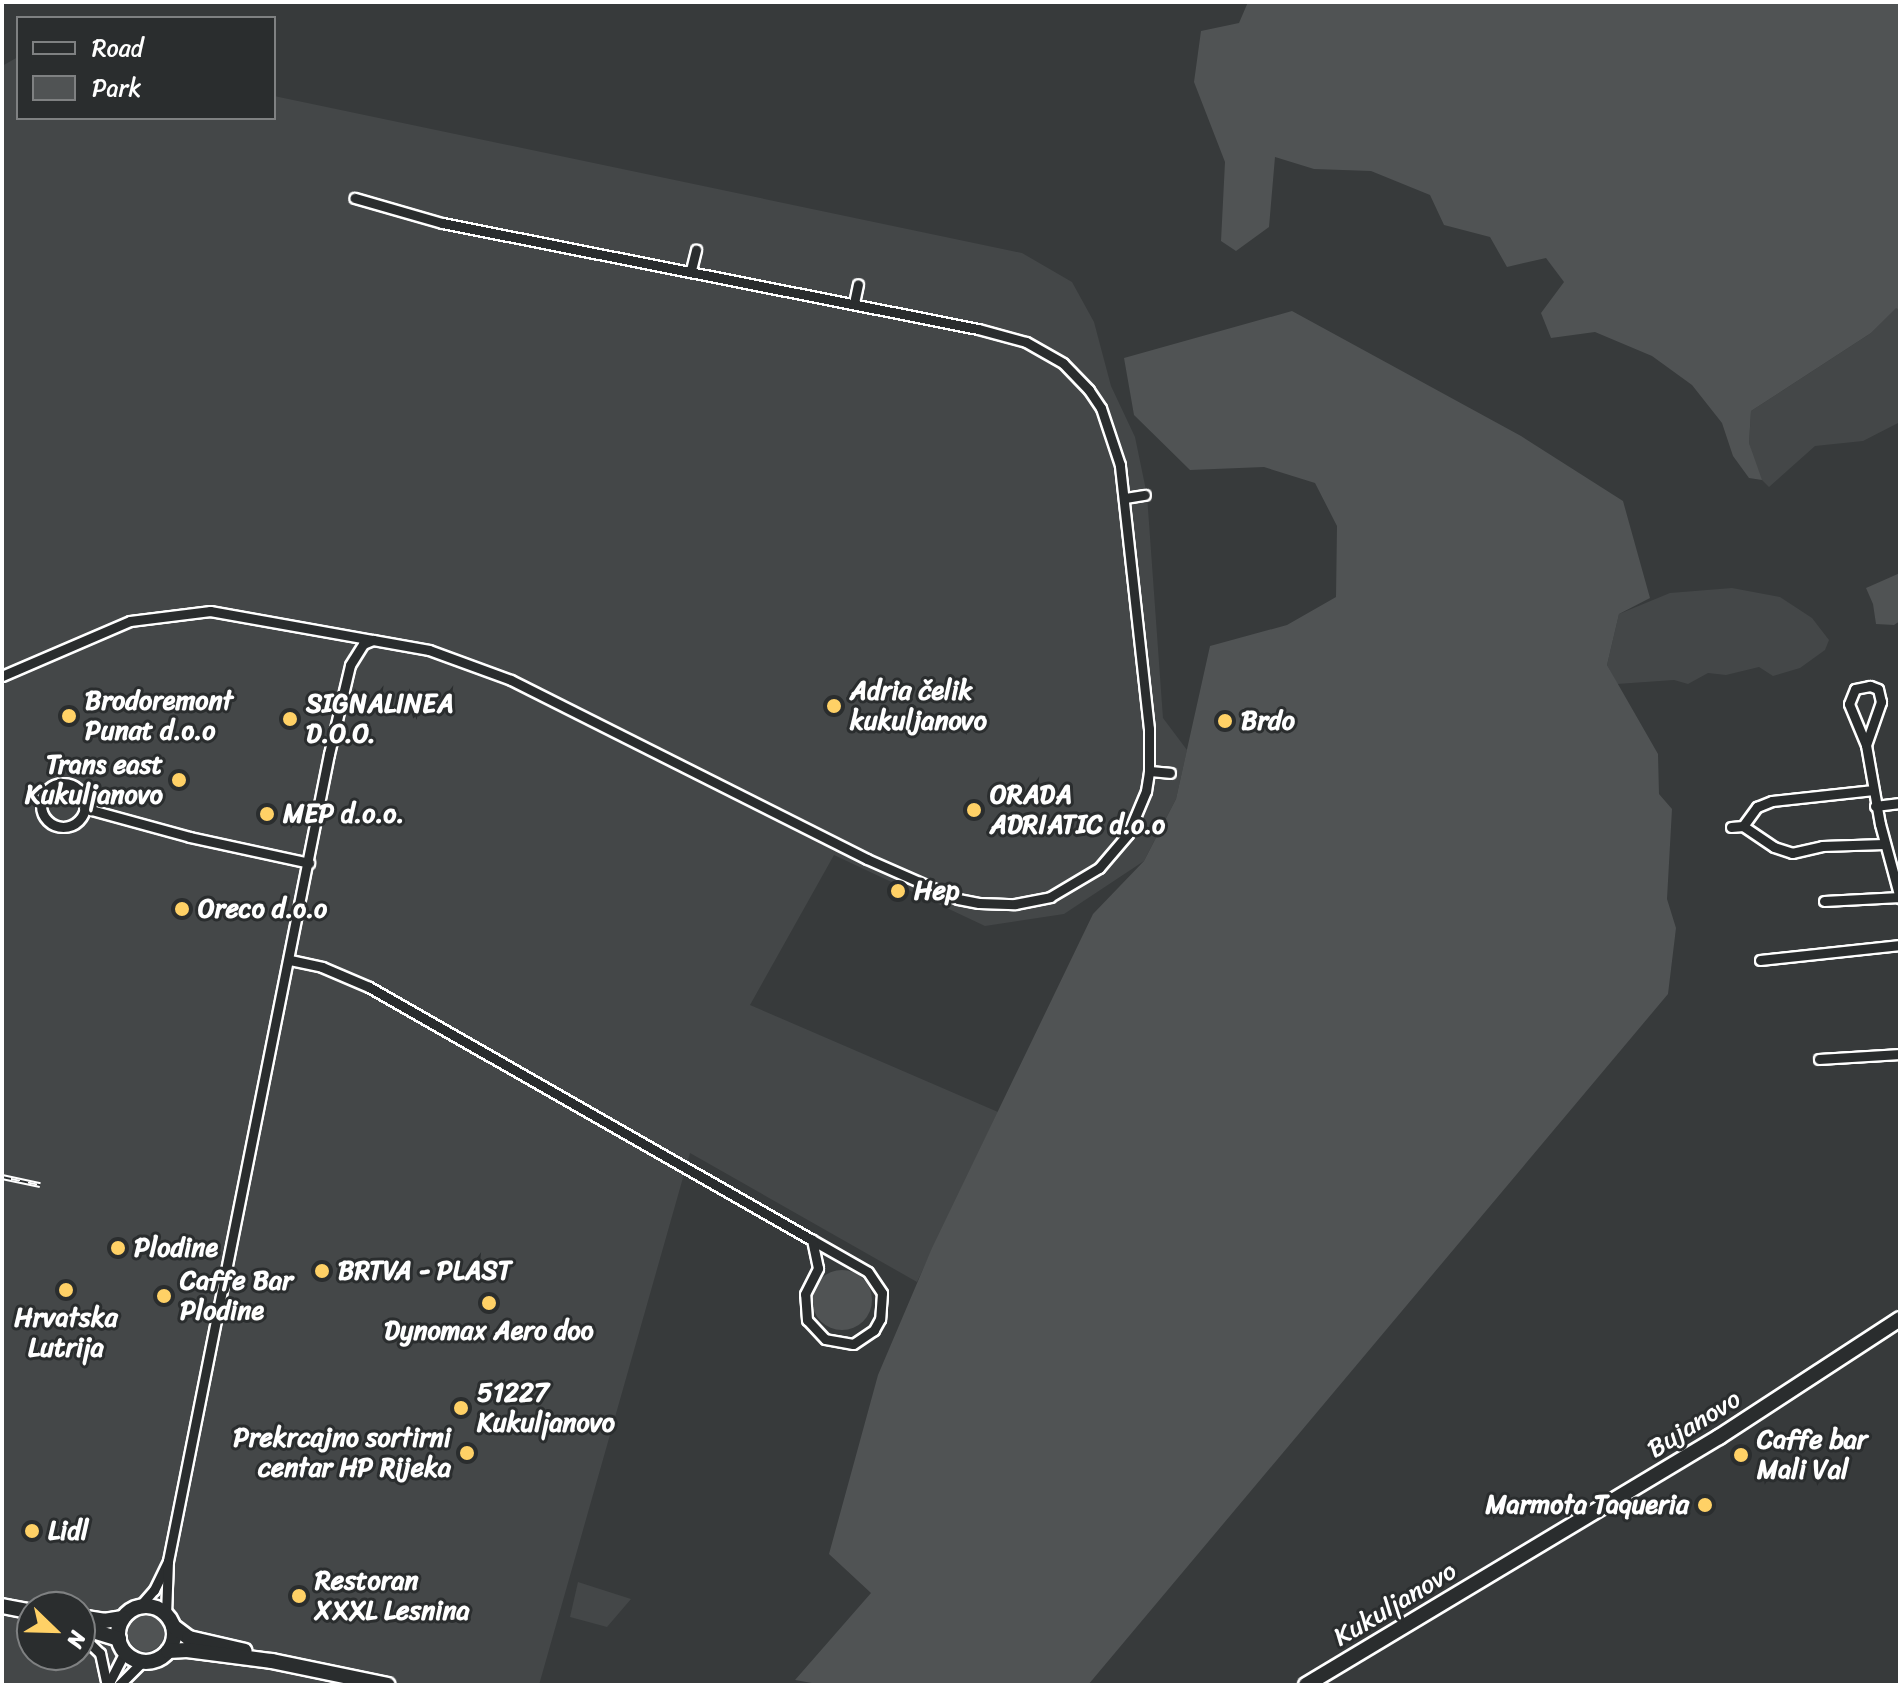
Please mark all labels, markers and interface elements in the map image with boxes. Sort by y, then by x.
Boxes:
legend [16,16,276,120]
text: Road [92,27,143,69]
text: Park [92,67,141,109]
place label: Adria čelik kukuljanovo [850,675,987,736]
place label: Brodoremont Punat d.o.o [85,685,233,746]
place label: SIGNALINEA D.O.O. [306,688,454,750]
marker: Adria čelik kukuljanovo [825,697,843,715]
place label: Brdo [1241,705,1295,737]
marker: Brodoremont Punat d.o.o [60,707,78,725]
marker: SIGNALINEA D.O.O. [281,710,299,728]
marker: Brdo [1216,712,1234,730]
place label: Trans east Kukuljanovo [25,749,163,810]
marker: Trans east Kukuljanovo [170,771,188,789]
place label: ORADA ADRIATIC d.o.o [990,779,1165,840]
place label: MEP d.o.o. [283,798,404,830]
marker: ORADA ADRIATIC d.o.o [965,801,983,819]
marker: MEP d.o.o. [258,805,276,823]
place label: Hep [914,875,959,907]
marker: Hep [889,882,907,900]
place label: Oreco d.o.o [198,893,328,925]
marker: Oreco d.o.o [173,900,191,918]
place label: Plodine [134,1232,218,1264]
marker: Plodine [109,1239,127,1257]
place label: BRTVA - PLAST [338,1255,510,1287]
marker: BRTVA - PLAST [313,1262,331,1280]
place label: Caffe Bar Plodine [180,1265,293,1326]
marker: Hrvatska Lutrija [57,1281,75,1299]
marker: Caffe Bar Plodine [155,1287,173,1305]
marker: Dynomax Aero doo [480,1294,498,1312]
place label: Hrvatska Lutrija [14,1302,118,1364]
place label: Dynomax Aero doo [384,1315,594,1347]
place label: 51227 Kukuljanovo [477,1377,615,1438]
street label: Bujanovo [1642,1383,1746,1465]
marker: 51227 Kukuljanovo [452,1399,470,1417]
place label: Prekrcajno sortirni centar HP Rijeka [233,1422,451,1484]
place label: Caffe bar Mali Val [1757,1424,1867,1486]
marker: Prekrcajno sortirni centar HP Rijeka [458,1444,476,1462]
marker: Caffe bar Mali Val [1732,1446,1750,1464]
place label: Marmota Taqueria [1485,1489,1689,1521]
marker: Marmota Taqueria [1696,1496,1714,1514]
place label: Lidl [48,1515,88,1547]
marker: Lidl [23,1522,41,1540]
street label: Kukuljanovo [1328,1555,1462,1653]
place label: Restoran XXXL Lesnina [315,1565,470,1626]
marker: Restoran XXXL Lesnina [290,1587,308,1605]
north arrow [16,1591,96,1671]
text: N [56,1625,98,1654]

